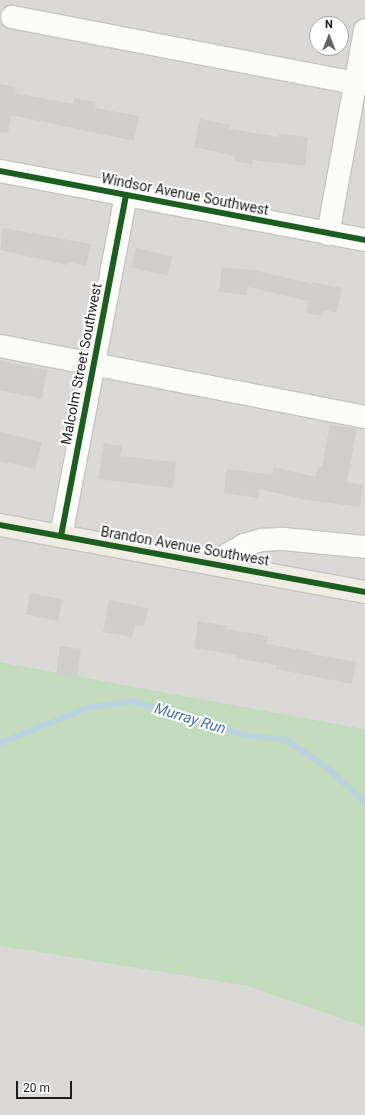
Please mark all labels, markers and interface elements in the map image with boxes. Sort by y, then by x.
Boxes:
north arrow [309,16,349,56]
text: N [325,18,333,31]
street label: Windsor Avenue Southwest [100,170,270,218]
street label: Malcolm Street Southwest [57,282,105,446]
street label: Brandon Avenue Southwest [99,523,271,569]
water label: Murray Run [152,700,228,738]
scale bar [18,1073,74,1099]
text: 20 m [23,1081,50,1095]

